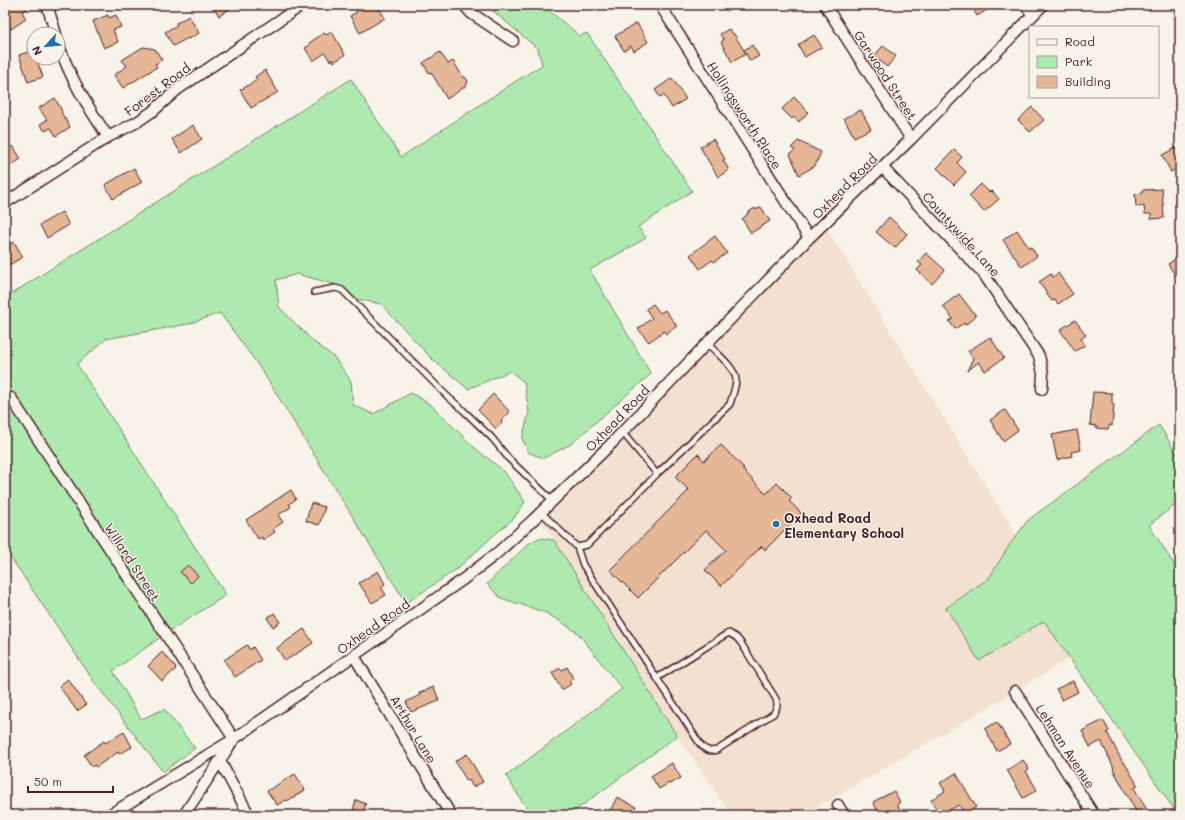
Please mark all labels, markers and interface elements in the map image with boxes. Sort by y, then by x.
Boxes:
north arrow [26,26,66,66]
legend [1029,26,1159,98]
street label: Garwood Street [851,27,921,123]
text: Road [1065,33,1095,49]
text: N [28,44,45,58]
text: Park [1065,53,1092,69]
street label: Hollingsworth Place [704,58,786,172]
street label: Forest Road [121,59,193,119]
text: Building [1065,73,1111,89]
street label: Oxhead Road [808,150,880,222]
street label: Countywide Lane [919,188,1005,280]
street label: Oxhead Road [581,381,653,455]
place label: Oxhead Road Elementary School [784,509,904,542]
street label: Willard Street [101,519,165,605]
marker: Oxhead Road Elementary School [771,519,781,529]
street label: Oxhead Road [333,595,413,657]
street label: Arthur Lane [387,692,441,766]
street label: Lehman Avenue [1032,701,1100,791]
scale bar [28,768,113,794]
text: 50 m [34,773,62,789]

